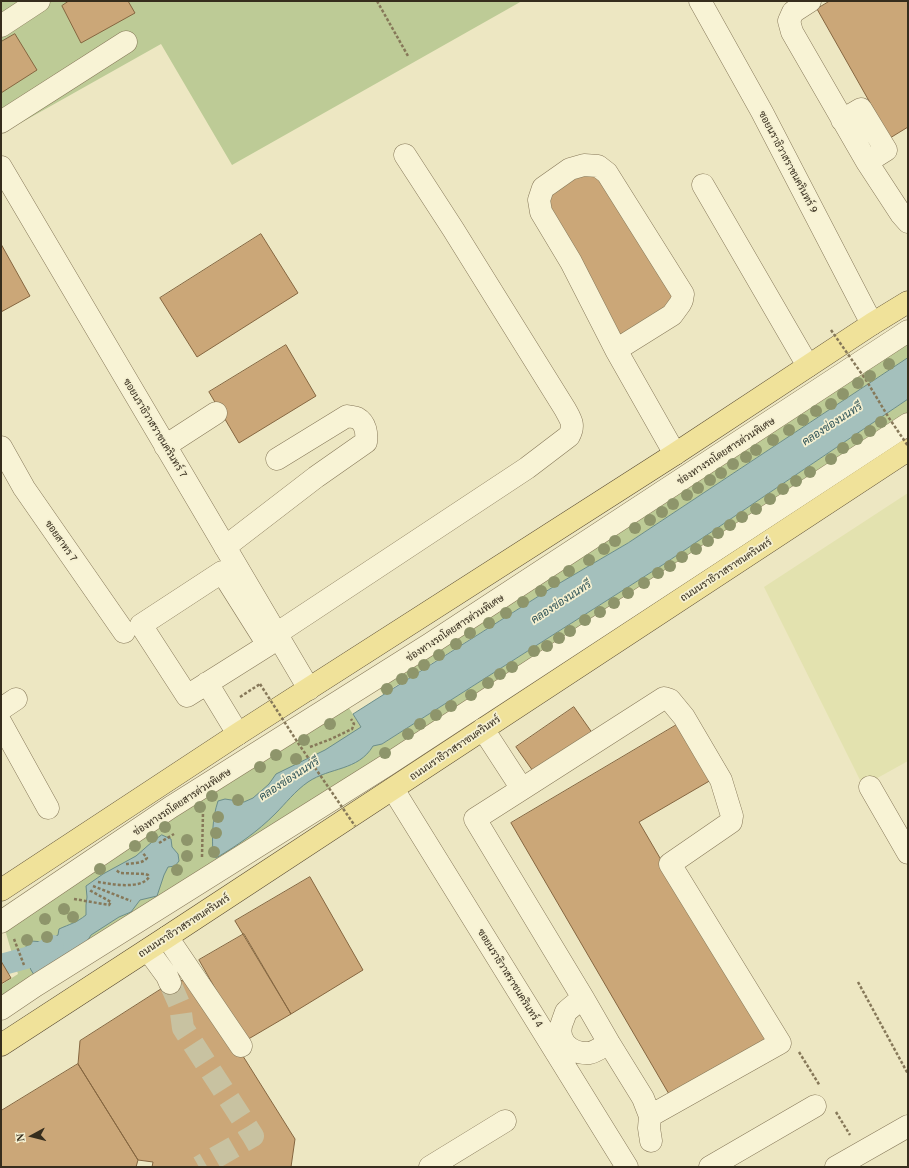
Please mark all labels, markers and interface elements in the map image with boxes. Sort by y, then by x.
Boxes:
street label: ซอยนราธิวาสราชนครินทร์ 9 [756,109,820,215]
street label: ซอยนราธิวาสราชนครินทร์ 7 [121,376,189,480]
water label: คลองช่องนนทรี [799,400,865,448]
street label: ช่องทางรถโดยสารด่วนพิเศษ [675,415,777,487]
street label: ซอยสาทร 7 [42,518,80,564]
street label: ถนนนราธิวาสราชนครินทร์ [678,536,774,604]
water label: คลองช่องนนทรี [528,578,594,626]
street label: ช่องทางรถโดยสารด่วนพิเศษ [404,592,506,664]
street label: ถนนนราธิวาสราชนครินทร์ [407,713,503,783]
water label: คลองช่องนนทรี [256,755,322,803]
street label: ช่องทางรถโดยสารด่วนพิเศษ [131,766,233,838]
street label: ถนนนราธิวาสราชนครินทร์ [136,892,232,960]
street label: ซอยนราธิวาสราชนครินทร์ 4 [475,927,545,1029]
north arrow [12,1116,52,1156]
text: N [14,1133,27,1142]

